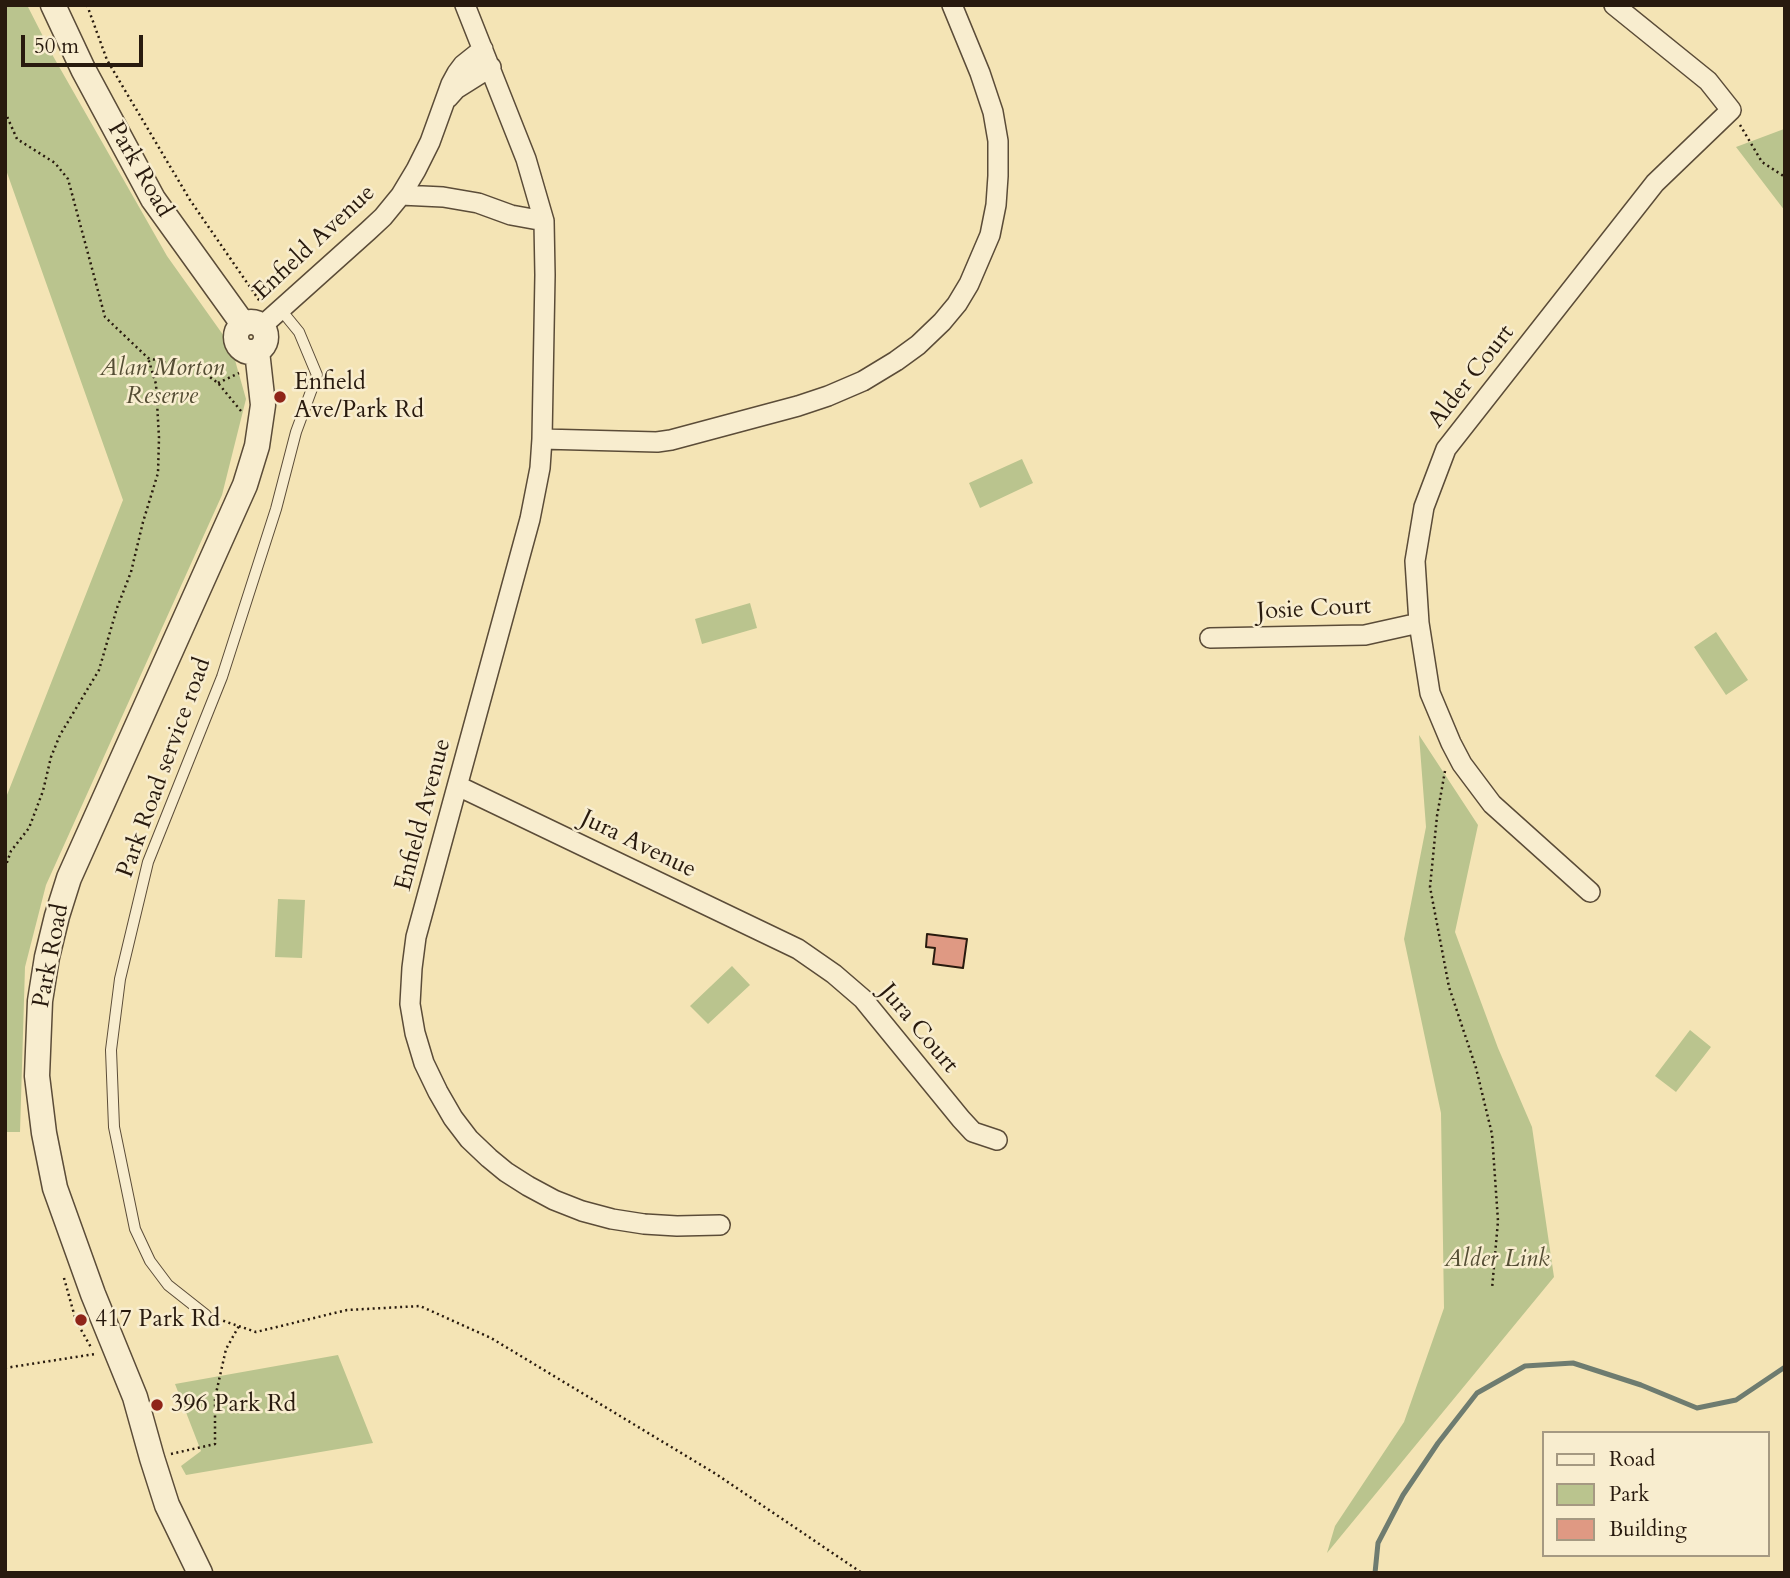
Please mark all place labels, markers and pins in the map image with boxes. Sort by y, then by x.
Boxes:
place label: Enfield Ave/Park Rd [294,369,424,425]
marker: Enfield Ave/Park Rd [272,389,288,405]
place label: 417 Park Rd [95,1306,220,1334]
marker: 417 Park Rd [73,1312,89,1328]
place label: 396 Park Rd [171,1391,296,1419]
marker: 396 Park Rd [149,1397,165,1413]

